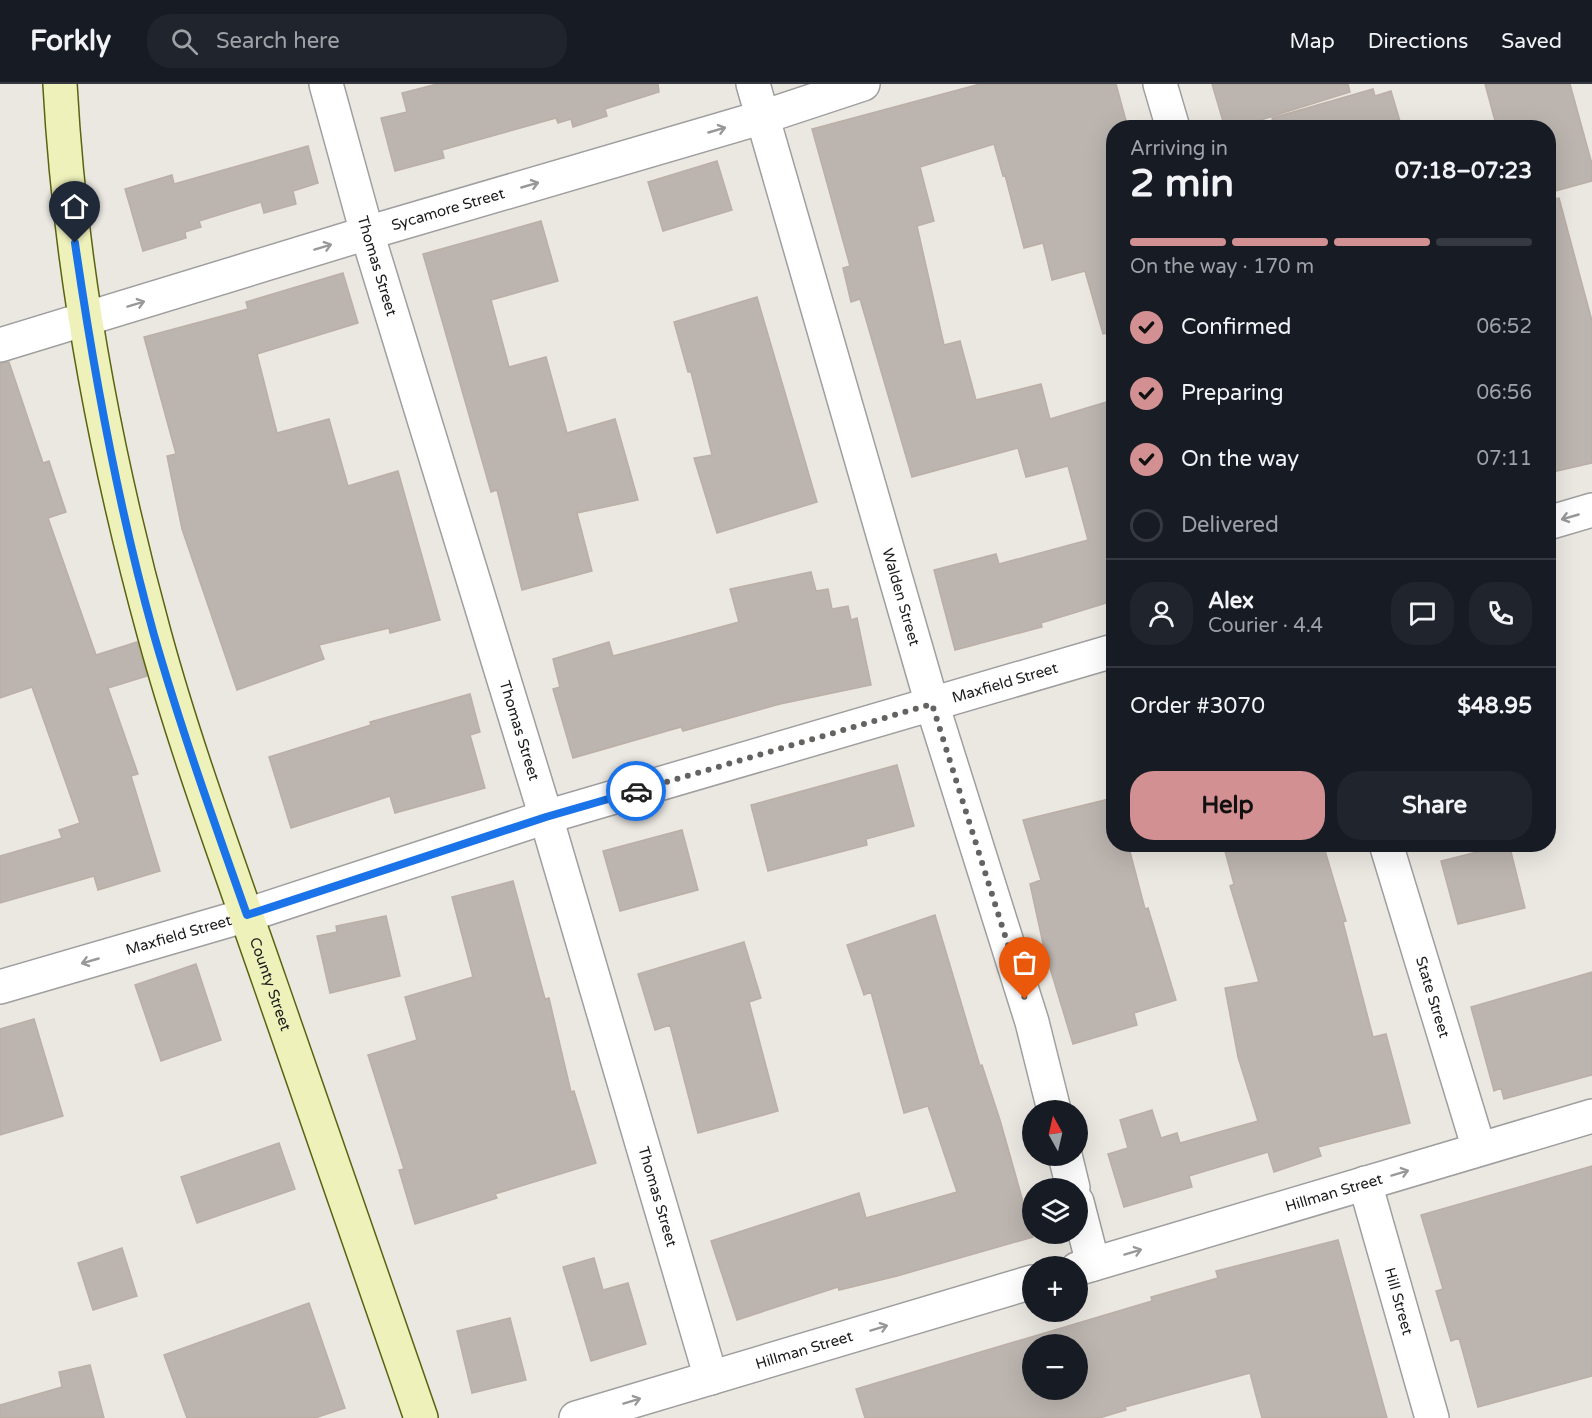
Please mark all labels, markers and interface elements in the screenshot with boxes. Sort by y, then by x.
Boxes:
search box [147,14,567,68]
text: Forkly [30,24,111,58]
icon: search [168,25,201,58]
text: Search here [216,28,340,54]
text: Map [1289,29,1335,54]
text: Directions [1368,29,1468,54]
text: Saved [1501,29,1562,54]
one-way arrow [707,124,726,135]
text: Arriving in [1130,137,1228,161]
text: 07:18–07:23 [1395,158,1532,184]
text: 2 min [1130,160,1234,207]
one-way arrow [520,179,539,190]
pin [49,181,100,243]
street label: Sycamore Street [389,184,507,234]
icon: home [58,190,91,223]
street label: Thomas Street [354,214,401,318]
one-way arrow [313,241,332,252]
text: On the way · 170 m [1130,255,1314,279]
one-way arrow [126,298,145,309]
icon: check [1130,311,1163,344]
text: Confirmed [1181,314,1291,340]
text: 06:52 [1477,315,1532,339]
icon: check [1130,377,1163,410]
text: Preparing [1181,380,1284,406]
text: 06:56 [1477,381,1532,405]
icon: check [1130,443,1163,476]
text: On the way [1181,446,1299,472]
text: 07:11 [1477,447,1532,471]
text: Delivered [1181,512,1279,538]
one-way arrow [1561,512,1580,523]
street label: Walden Street [879,546,924,648]
button: person [1130,582,1193,645]
button: chat [1391,582,1454,645]
button: phone [1469,582,1532,645]
text: Alex [1208,588,1254,614]
text: Courier · 4.4 [1208,614,1323,638]
street label: Maxfield Street [950,659,1060,707]
street label: Thomas Street [496,678,543,783]
text: Order #3070 [1130,693,1265,719]
text: $48.95 [1457,693,1532,719]
courier [606,761,666,821]
button: Help [1130,771,1325,840]
button: Share [1337,771,1532,840]
icon: car [620,775,653,808]
street label: Maxfield Street [123,911,234,959]
street label: County Street [246,935,295,1034]
pin [999,937,1050,999]
icon: bag [1008,946,1041,979]
street label: State Street [1412,954,1454,1040]
one-way arrow [81,955,100,967]
north arrow [1022,1100,1088,1166]
map controls [1022,1100,1088,1400]
street label: Thomas Street [634,1144,681,1249]
one-way arrow [1391,1167,1410,1178]
street label: Hillman Street [1283,1170,1385,1216]
button: layers [1022,1178,1088,1244]
one-way arrow [1123,1246,1142,1257]
button: + [1022,1256,1088,1322]
street label: Hill Street [1381,1266,1417,1337]
one-way arrow [870,1322,889,1333]
street label: Hillman Street [753,1327,855,1373]
button: − [1022,1334,1088,1400]
one-way arrow [622,1395,641,1406]

